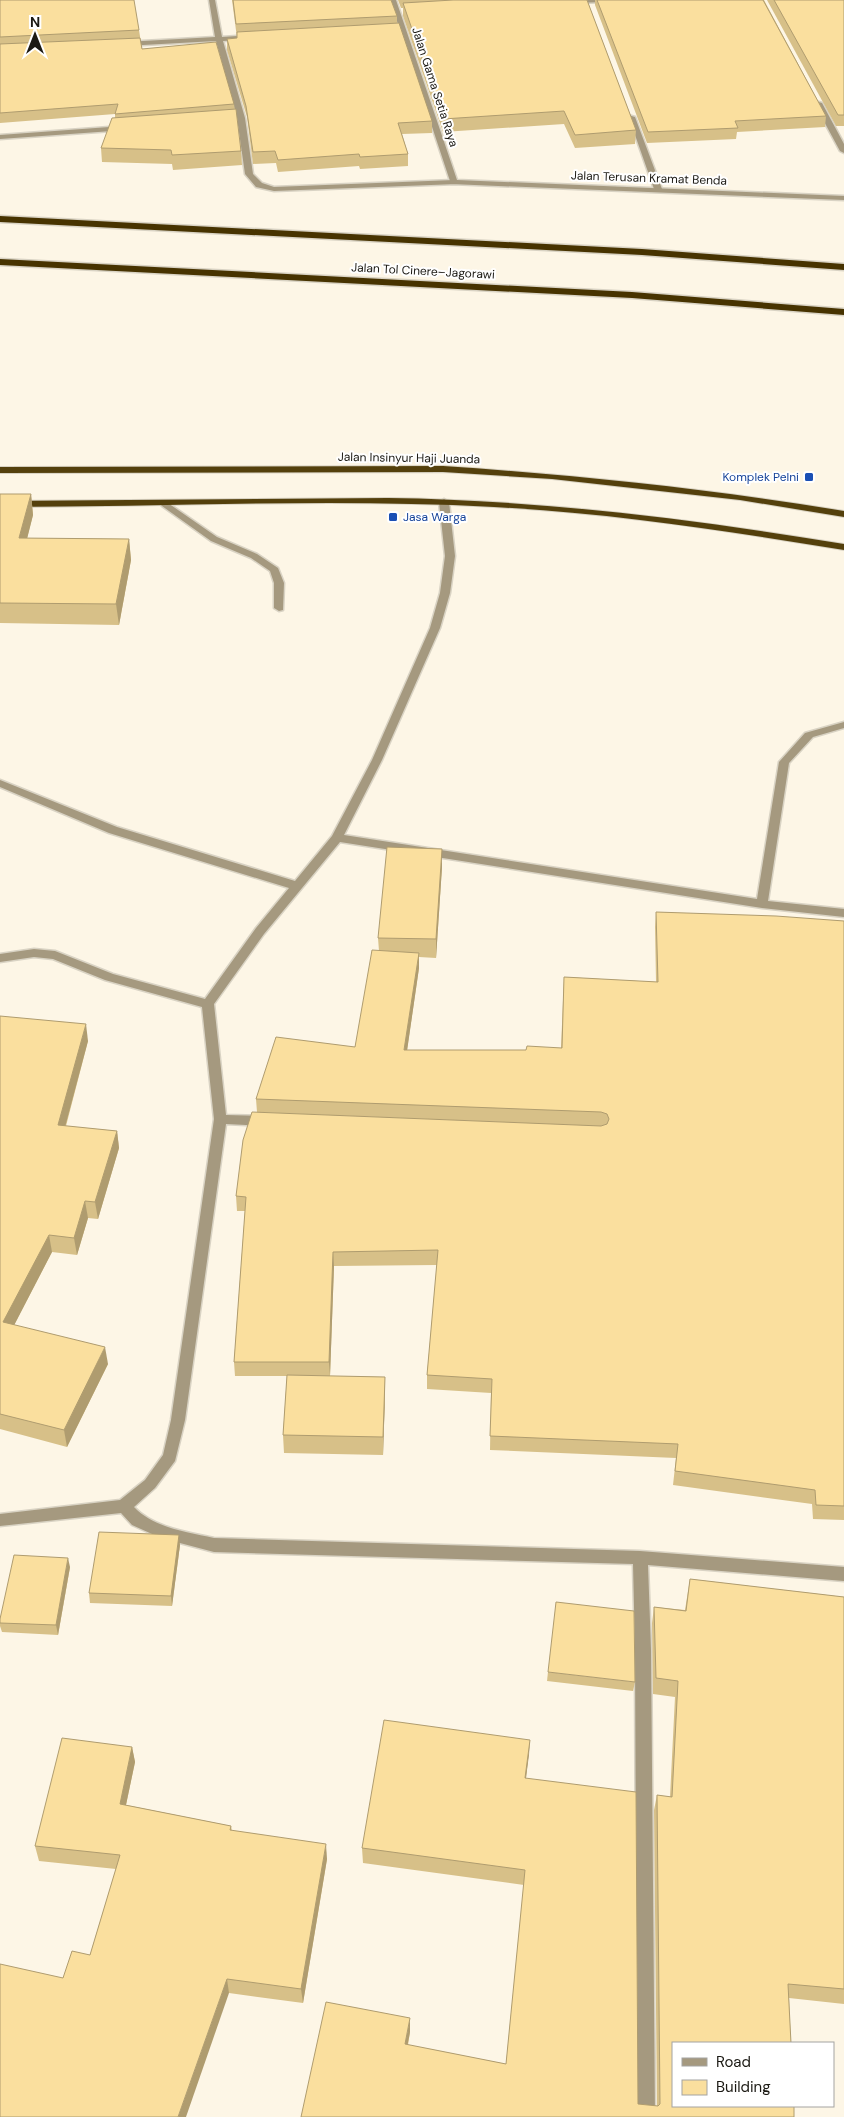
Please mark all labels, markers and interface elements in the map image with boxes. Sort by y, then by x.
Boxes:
north arrow [10,10,60,60]
text: N [30,13,40,31]
street label: Jalan Gama Setia Raya [408,25,462,149]
street label: Jalan Terusan Kramat Benda [571,167,727,189]
street label: Jalan Tol Cinere–Jagorawi [351,259,495,283]
street label: Jalan Insinyur Haji Juanda [338,449,480,467]
place label: Komplek Pelni [722,469,799,485]
marker: Komplek Pelni [803,471,815,483]
place label: Jasa Warga [403,509,466,525]
marker: Jasa Warga [387,511,399,523]
legend [672,2042,834,2107]
text: Road [716,2052,751,2072]
text: Building [716,2077,771,2097]

